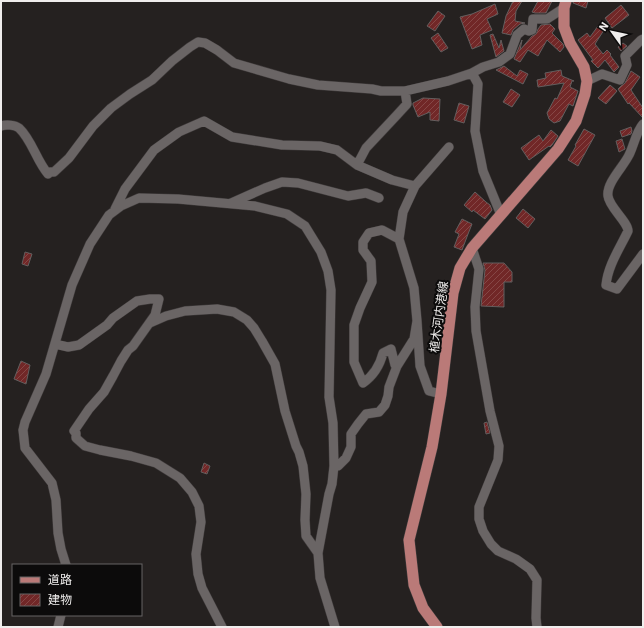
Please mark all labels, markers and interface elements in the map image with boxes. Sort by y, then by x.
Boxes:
north arrow [592,12,632,52]
text: N [596,19,612,34]
street label: 植木河内港線 [426,280,451,354]
legend [12,564,142,616]
text: 道路 [48,572,72,587]
text: 建物 [48,592,72,607]

